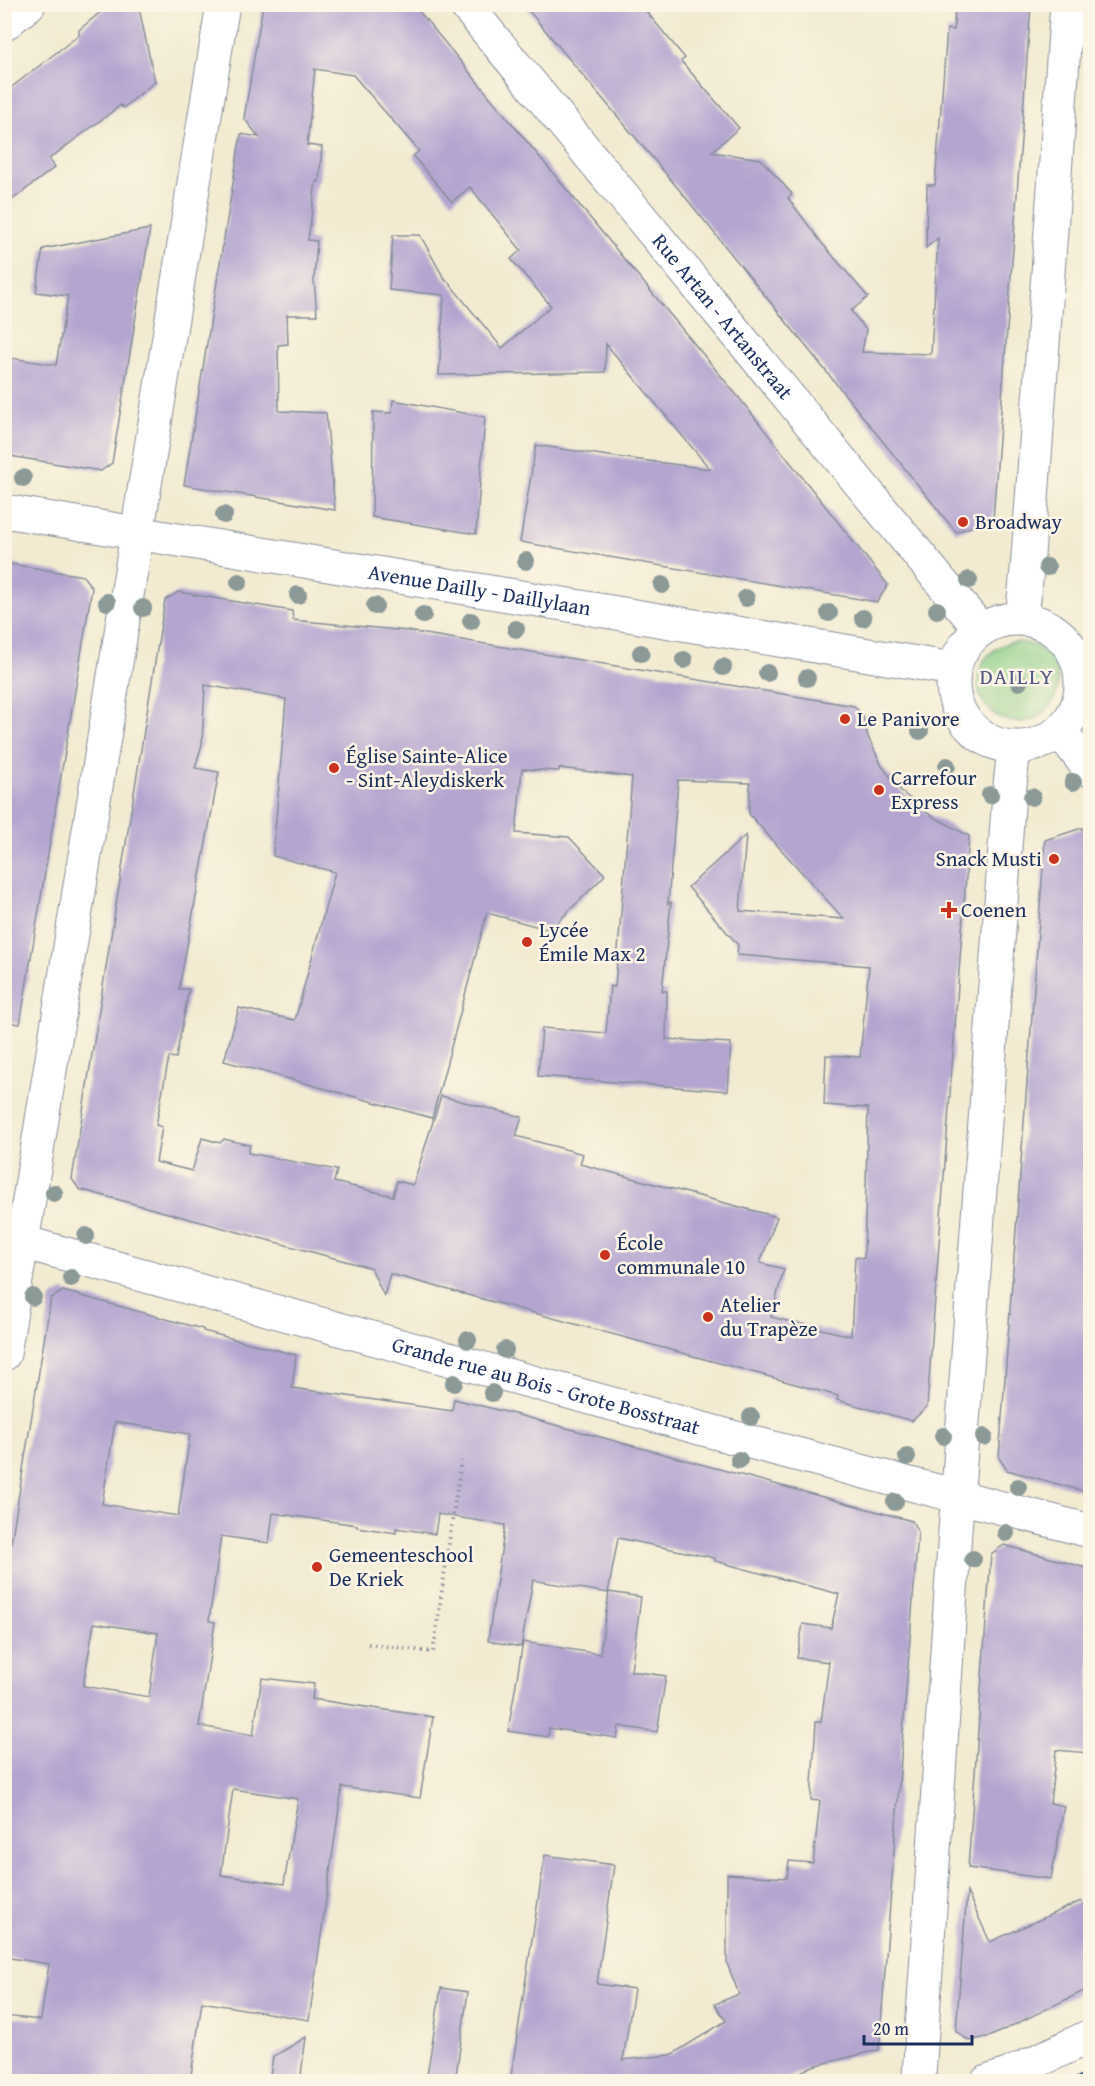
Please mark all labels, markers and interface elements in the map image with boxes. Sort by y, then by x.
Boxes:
street label: Rue Artan - Artanstraat [645,226,801,406]
place label: Broadway [975,506,1063,537]
marker: Broadway [956,515,970,529]
street label: Avenue Dailly - Daillylaan [366,556,593,623]
district label: DAILLY [980,660,1055,692]
place label: Le Panivore [857,703,960,734]
marker: Le Panivore [838,712,852,726]
place label: Église Sainte-Alice - Sint-Aleydiskerk [346,740,508,795]
marker: Église Sainte-Alice - Sint-Aleydiskerk [327,761,341,775]
place label: Carrefour Express [891,762,977,817]
marker: Carrefour Express [872,783,886,797]
place label: Snack Musti [936,843,1042,874]
marker: Snack Musti [1047,852,1061,866]
place label: Coenen [961,894,1027,925]
marker: Coenen [942,903,956,917]
place label: Lycée Émile Max 2 [539,914,646,969]
marker: Lycée Émile Max 2 [520,935,534,949]
place label: École communale 10 [617,1227,745,1282]
marker: École communale 10 [598,1248,612,1262]
place label: Atelier du Trapèze [720,1289,818,1344]
marker: Atelier du Trapèze [701,1310,715,1324]
street label: Grande rue au Bois - Grote Bosstraat [389,1328,704,1442]
place label: Gemeenteschool De Kriek [329,1539,474,1594]
marker: Gemeenteschool De Kriek [310,1560,324,1574]
scale bar [864,2008,972,2046]
text: 20 m [873,2015,909,2042]

